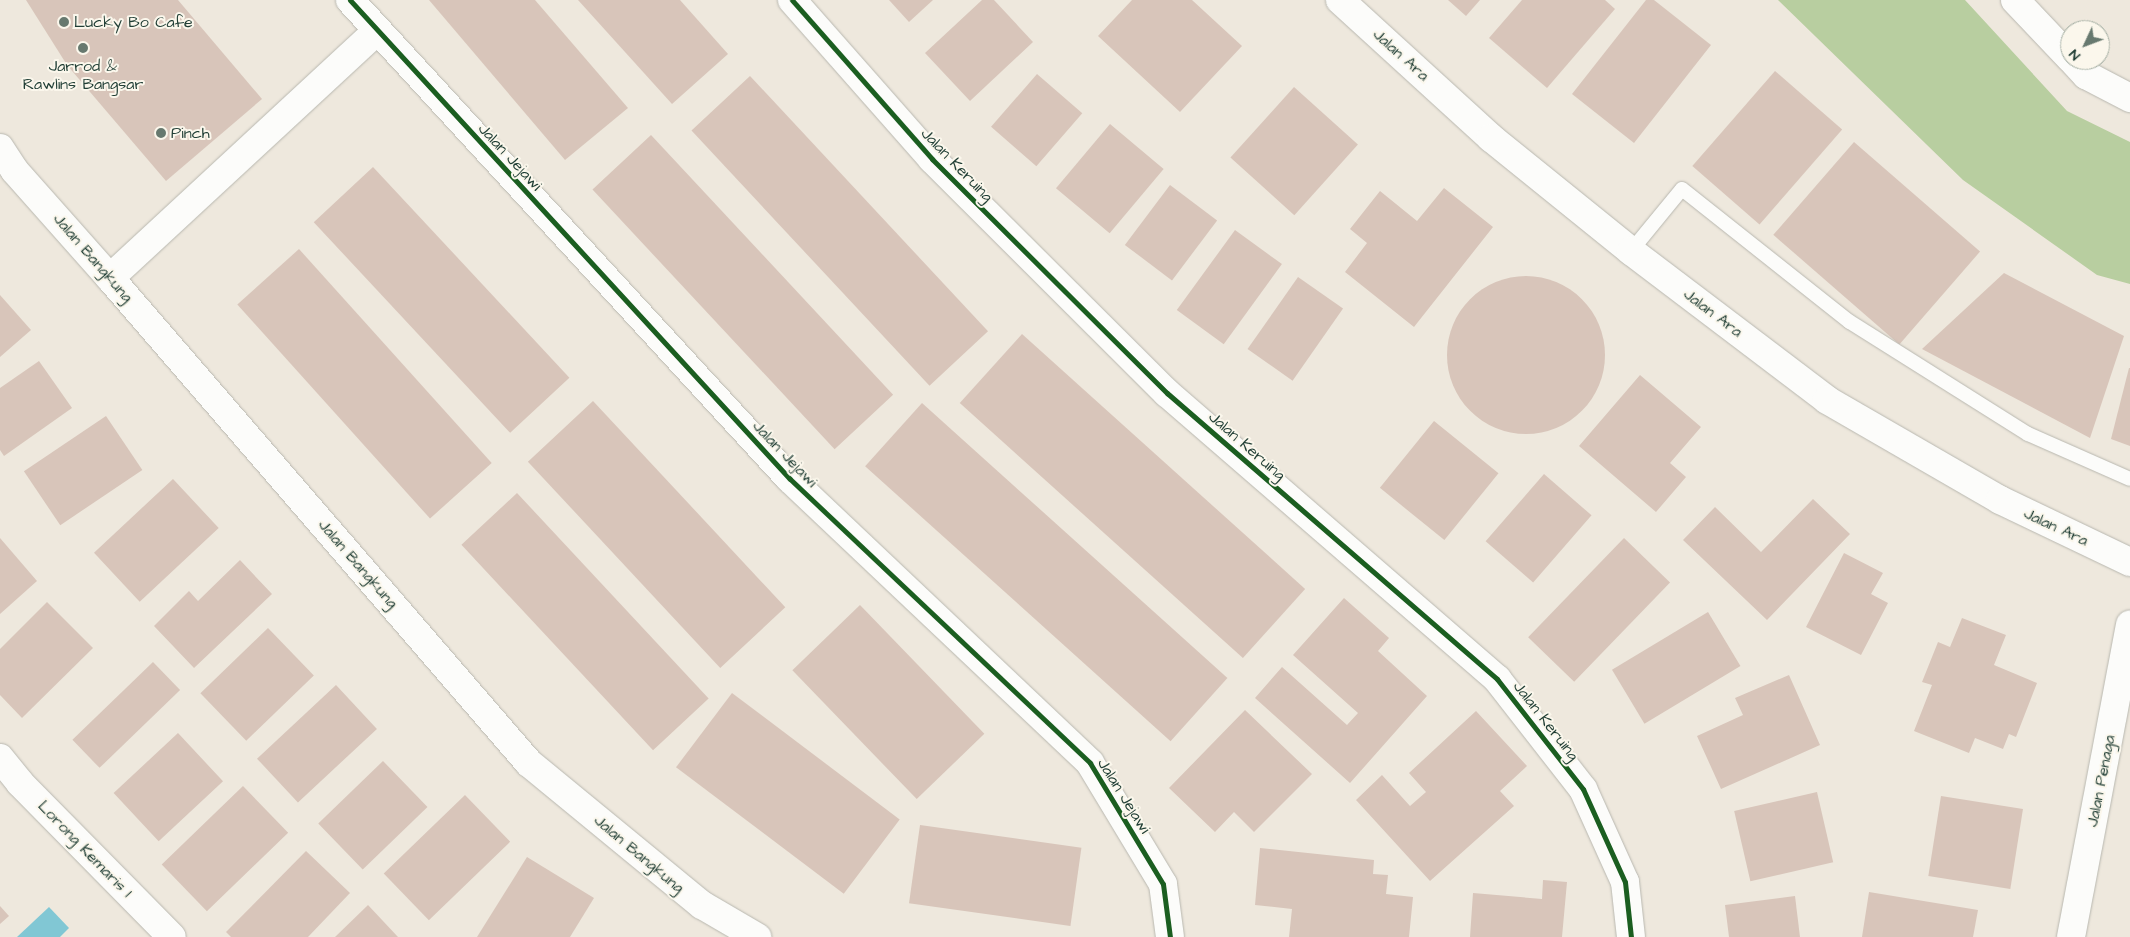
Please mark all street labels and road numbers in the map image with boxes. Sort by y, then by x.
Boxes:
street label: Jalan Ara [1369,25,1433,85]
street label: Jalan Jejawi [474,119,546,195]
street label: Jalan Keruing [917,124,997,206]
street label: Jalan Bangkung [49,210,137,306]
street label: Jalan Ara [1680,285,1746,341]
street label: Jalan Keruing [1205,407,1289,485]
street label: Jalan Jejawi [749,417,821,491]
street label: Jalan Ara [2021,504,2091,550]
street label: Jalan Bangkung [314,516,402,612]
street label: Jalan Keruing [1509,677,1583,765]
street label: Jalan Penaga [2083,733,2119,829]
street label: Jalan Jejawi [1093,755,1155,837]
street label: Lorong Kemaris 1 [34,797,136,901]
street label: Jalan Bangkung [590,811,688,897]

